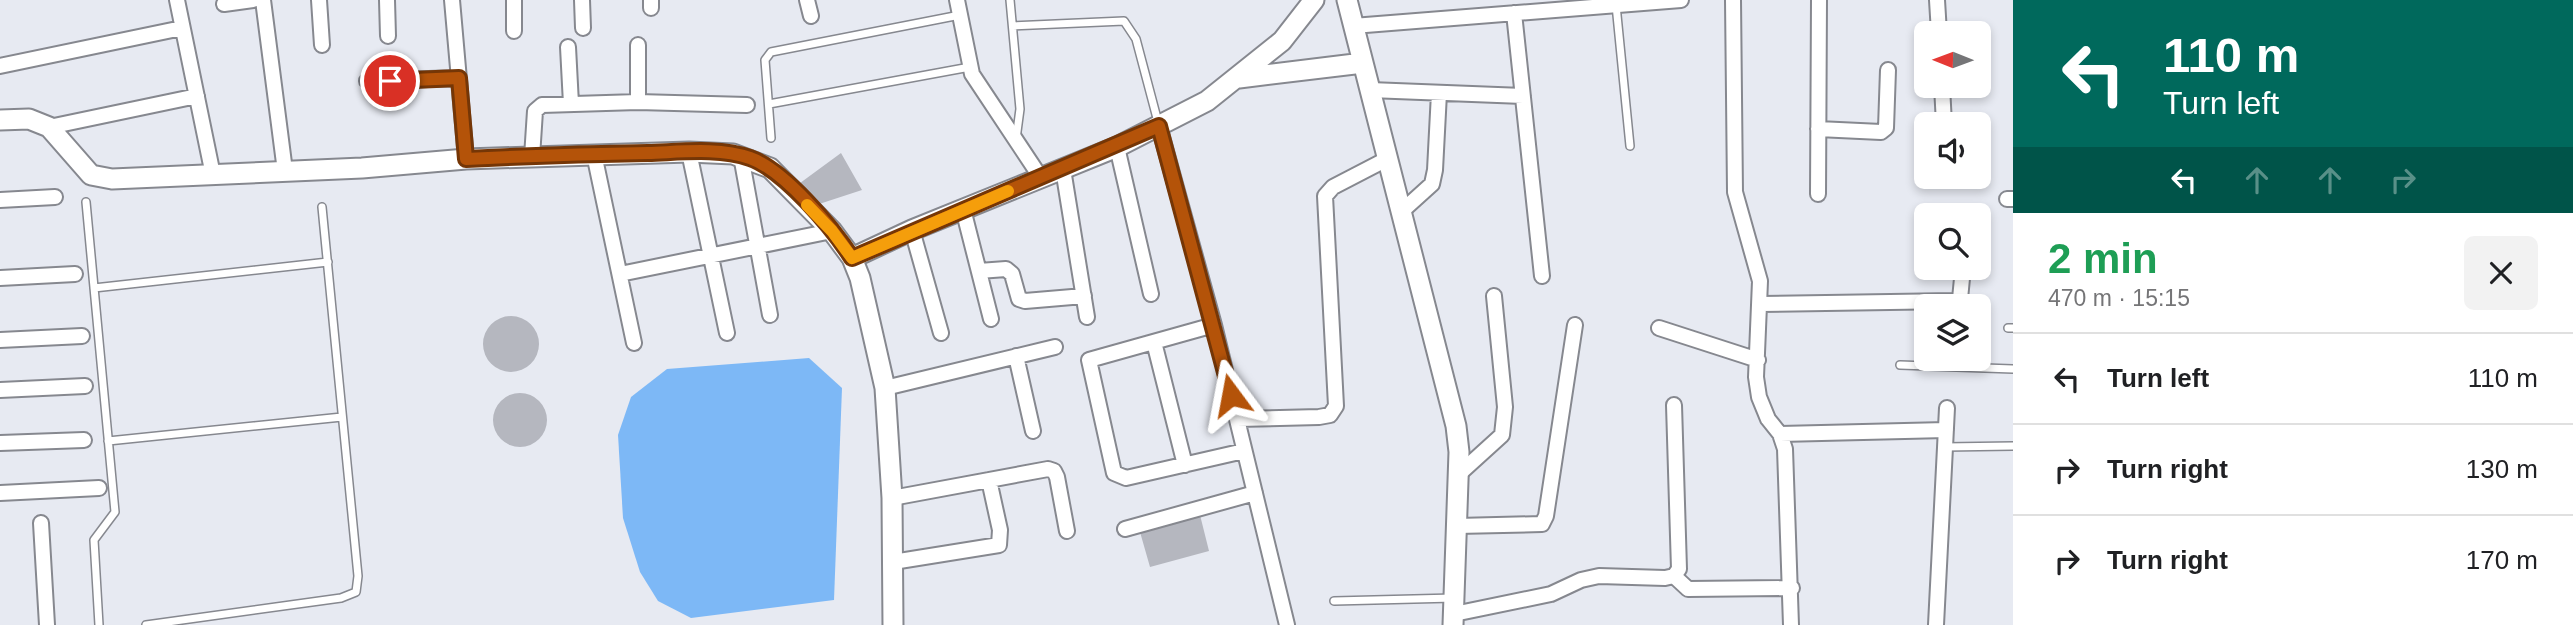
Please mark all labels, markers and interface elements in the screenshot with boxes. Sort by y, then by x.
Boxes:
north arrow [1914,21,1992,98]
map controls [1914,21,1991,371]
icon: left [2048,28,2139,119]
text: 110 m [2163,28,2299,82]
pin [360,51,420,111]
icon: arrive [371,62,409,100]
text: Turn left [2163,85,2279,121]
button: sound [1914,112,1991,189]
icon: left [2165,161,2203,199]
icon: ahead [2238,161,2276,199]
icon: ahead [2311,161,2349,199]
icon: right [2384,161,2422,199]
button: search [1914,203,1991,280]
text: 2 min [2048,235,2158,282]
button: close [2464,236,2538,310]
text: 470 m · 15:15 [2048,285,2190,311]
button: layers [1914,294,1991,371]
position arrow [1194,358,1268,432]
icon: left [2048,360,2086,398]
text: Turn left [2107,363,2209,393]
text: 110 m [2468,363,2538,393]
icon: right [2048,451,2086,489]
text: Turn right [2107,454,2228,484]
text: 130 m [2466,454,2538,484]
icon: right [2048,542,2086,580]
text: Turn right [2107,545,2228,575]
text: 170 m [2466,545,2538,575]

